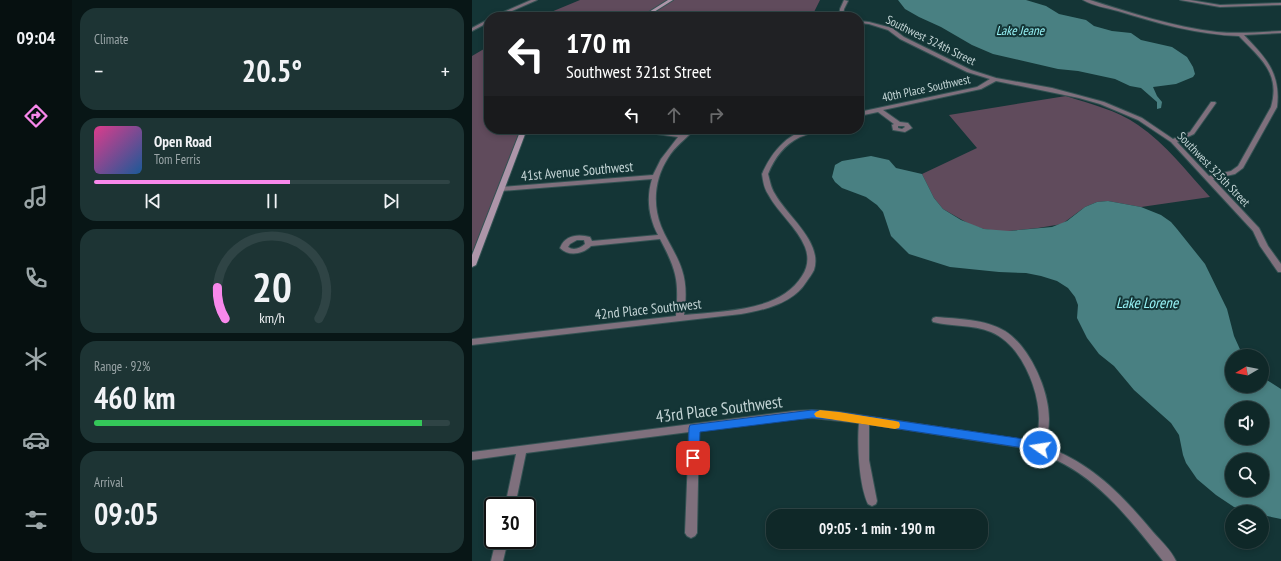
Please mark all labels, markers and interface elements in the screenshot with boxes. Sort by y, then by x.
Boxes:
street label: Southwest 324th Street [884,12,979,69]
water label: Lake Jeane [996,22,1046,39]
text: 170 m [566,24,630,61]
text: 09:04 [17,26,55,49]
icon: left [500,28,552,80]
text: Climate [94,31,128,48]
text: 20.5° [242,51,302,90]
text: − [94,57,103,85]
text: + [441,57,450,85]
text: Southwest 321st Street [566,60,711,83]
street label: 40th Place Southwest [880,71,972,105]
icon: directions [22,102,50,130]
icon: left [621,104,643,126]
icon: ahead [663,104,685,126]
icon: right [705,104,727,126]
street label: Southwest 325th Street [1175,129,1254,210]
text: Open Road [154,132,212,151]
text: Tom Ferris [154,151,200,168]
street label: 41st Avenue Southwest [520,157,634,185]
icon: music [22,183,50,211]
icon: previous [142,190,164,212]
icon: pause [261,190,283,212]
icon: next [380,190,402,212]
text: 20 [252,259,292,312]
icon: phone [22,264,50,292]
water label: Lake Lorene [1116,293,1179,312]
street label: 42nd Place Southwest [594,294,702,324]
text: km/h [259,307,285,326]
icon: climate [22,345,50,373]
north arrow [1225,349,1269,393]
map controls [1225,349,1269,549]
text: Range · 92% [94,358,150,375]
text: 460 km [94,378,175,417]
street label: 43rd Place Southwest [655,390,784,428]
button: sound [1225,401,1269,445]
icon: car [22,426,50,454]
position arrow [1019,427,1061,469]
pin [676,441,710,475]
icon: arrive [682,447,704,469]
button: search [1225,453,1269,497]
text: Arrival [94,474,123,491]
text: 09:05 [94,494,159,533]
speed limit sign: 30 [484,497,536,549]
button: layers [1225,505,1269,549]
icon: filters [22,506,50,534]
text: 09:05 · 1 min · 190 m [819,519,935,538]

